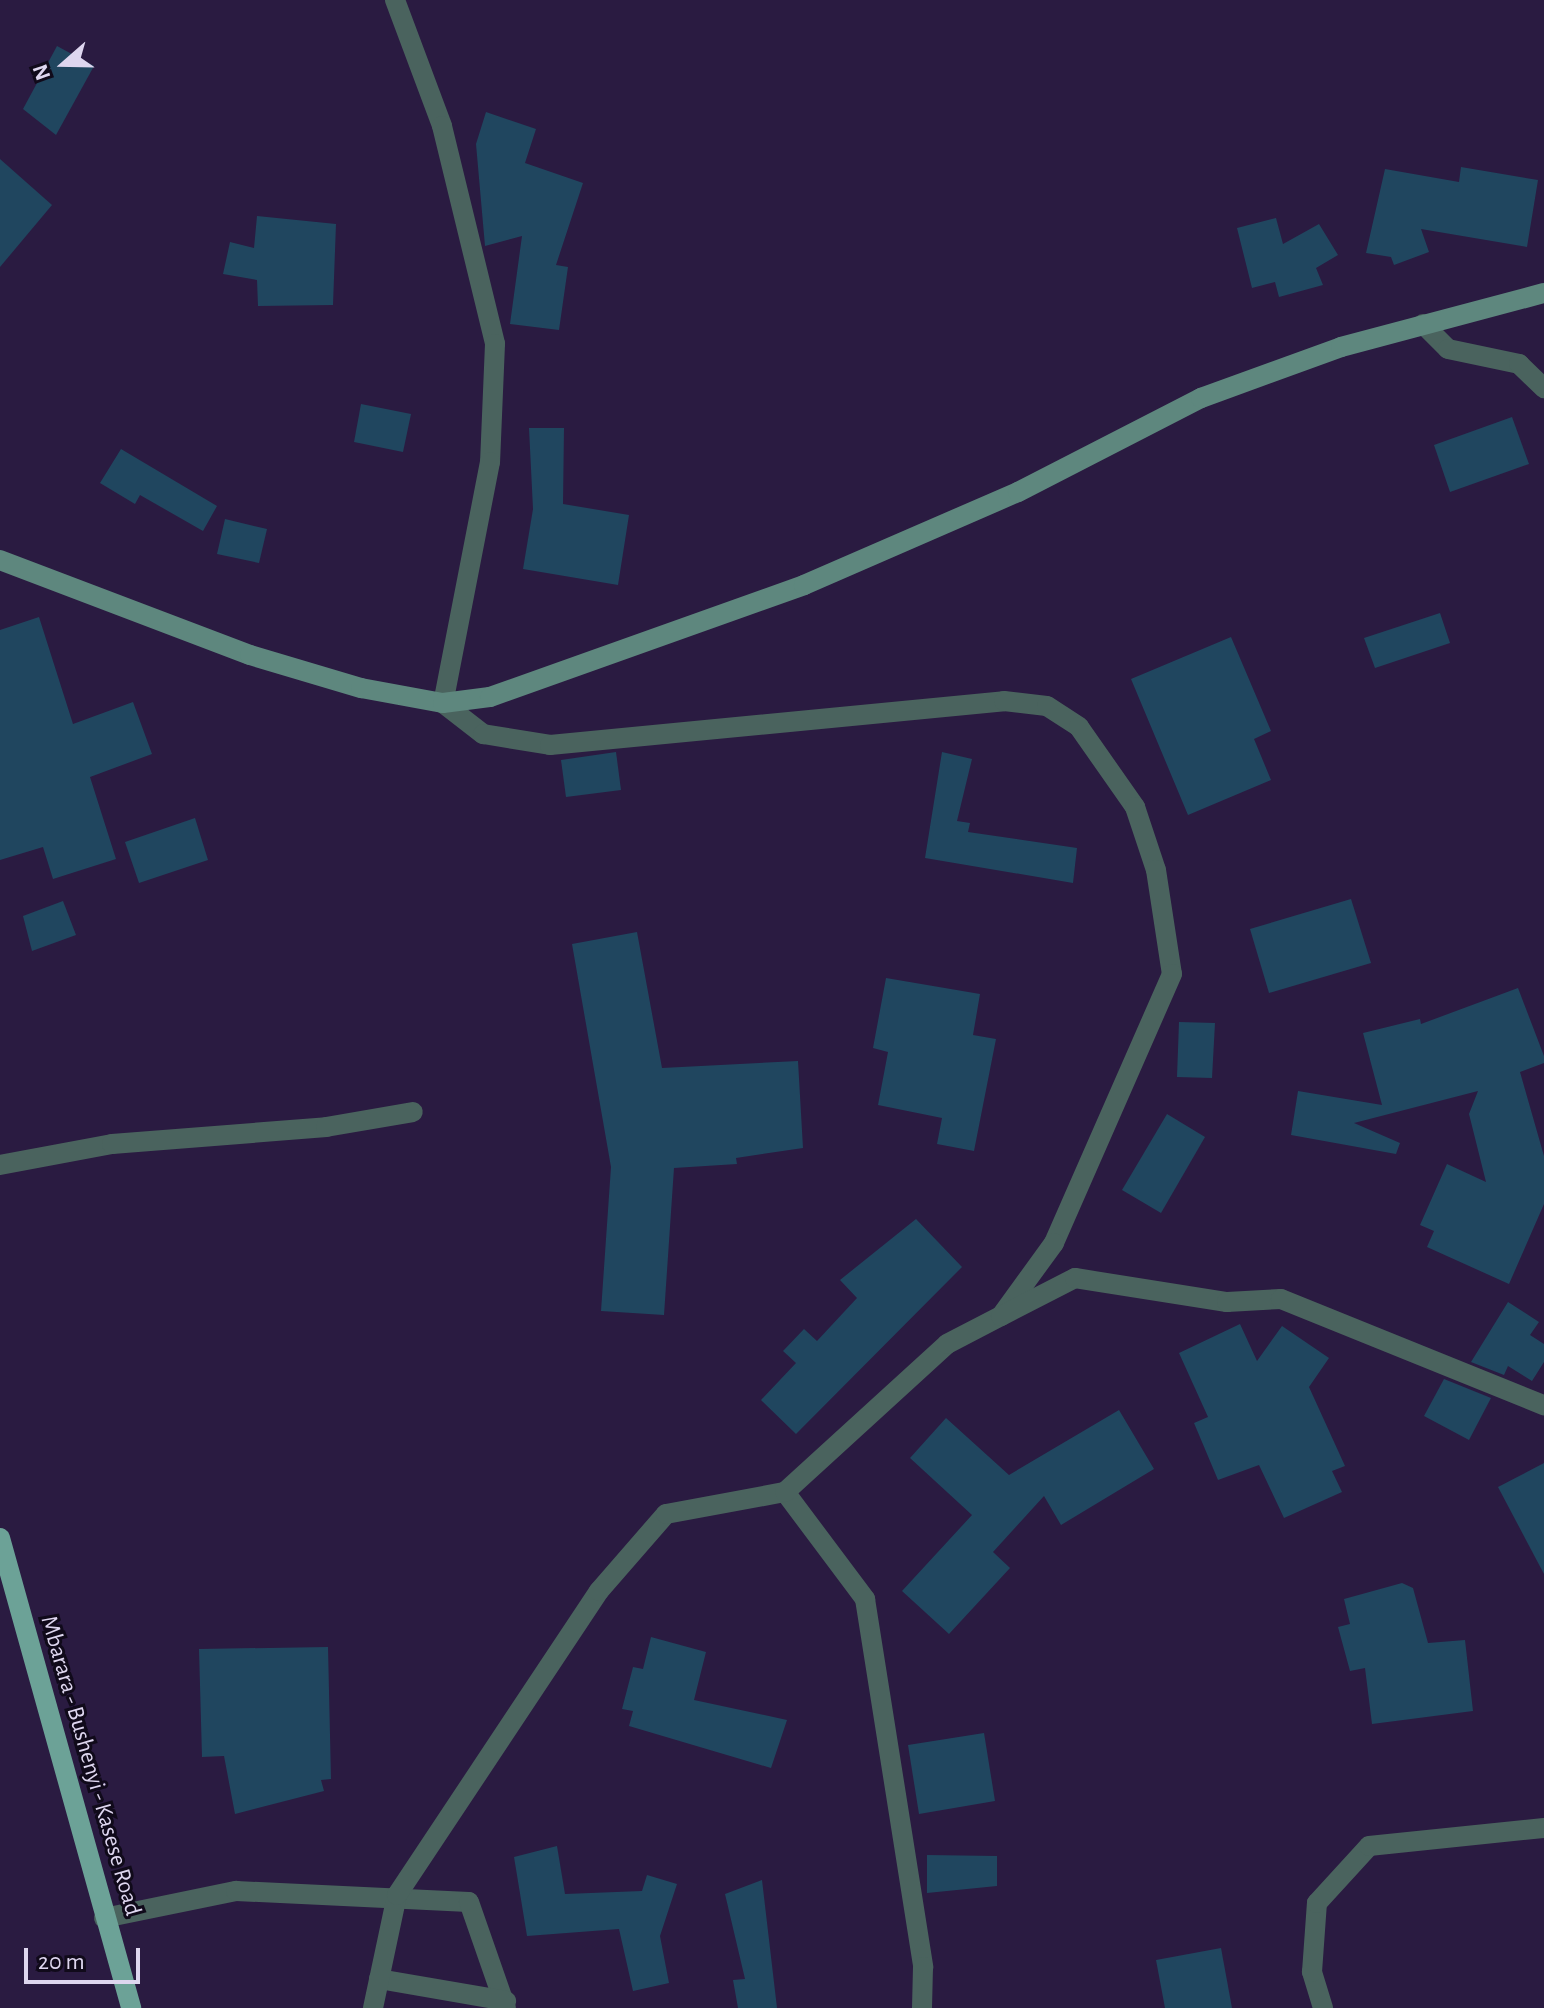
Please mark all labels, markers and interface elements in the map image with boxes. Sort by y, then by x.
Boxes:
north arrow [24,24,104,104]
text: N [28,61,54,83]
street label: Mbarara - Bushenyi - Kasese Road [33,1613,147,1919]
scale bar [28,1932,144,1982]
text: 20 m [38,1950,85,1974]

